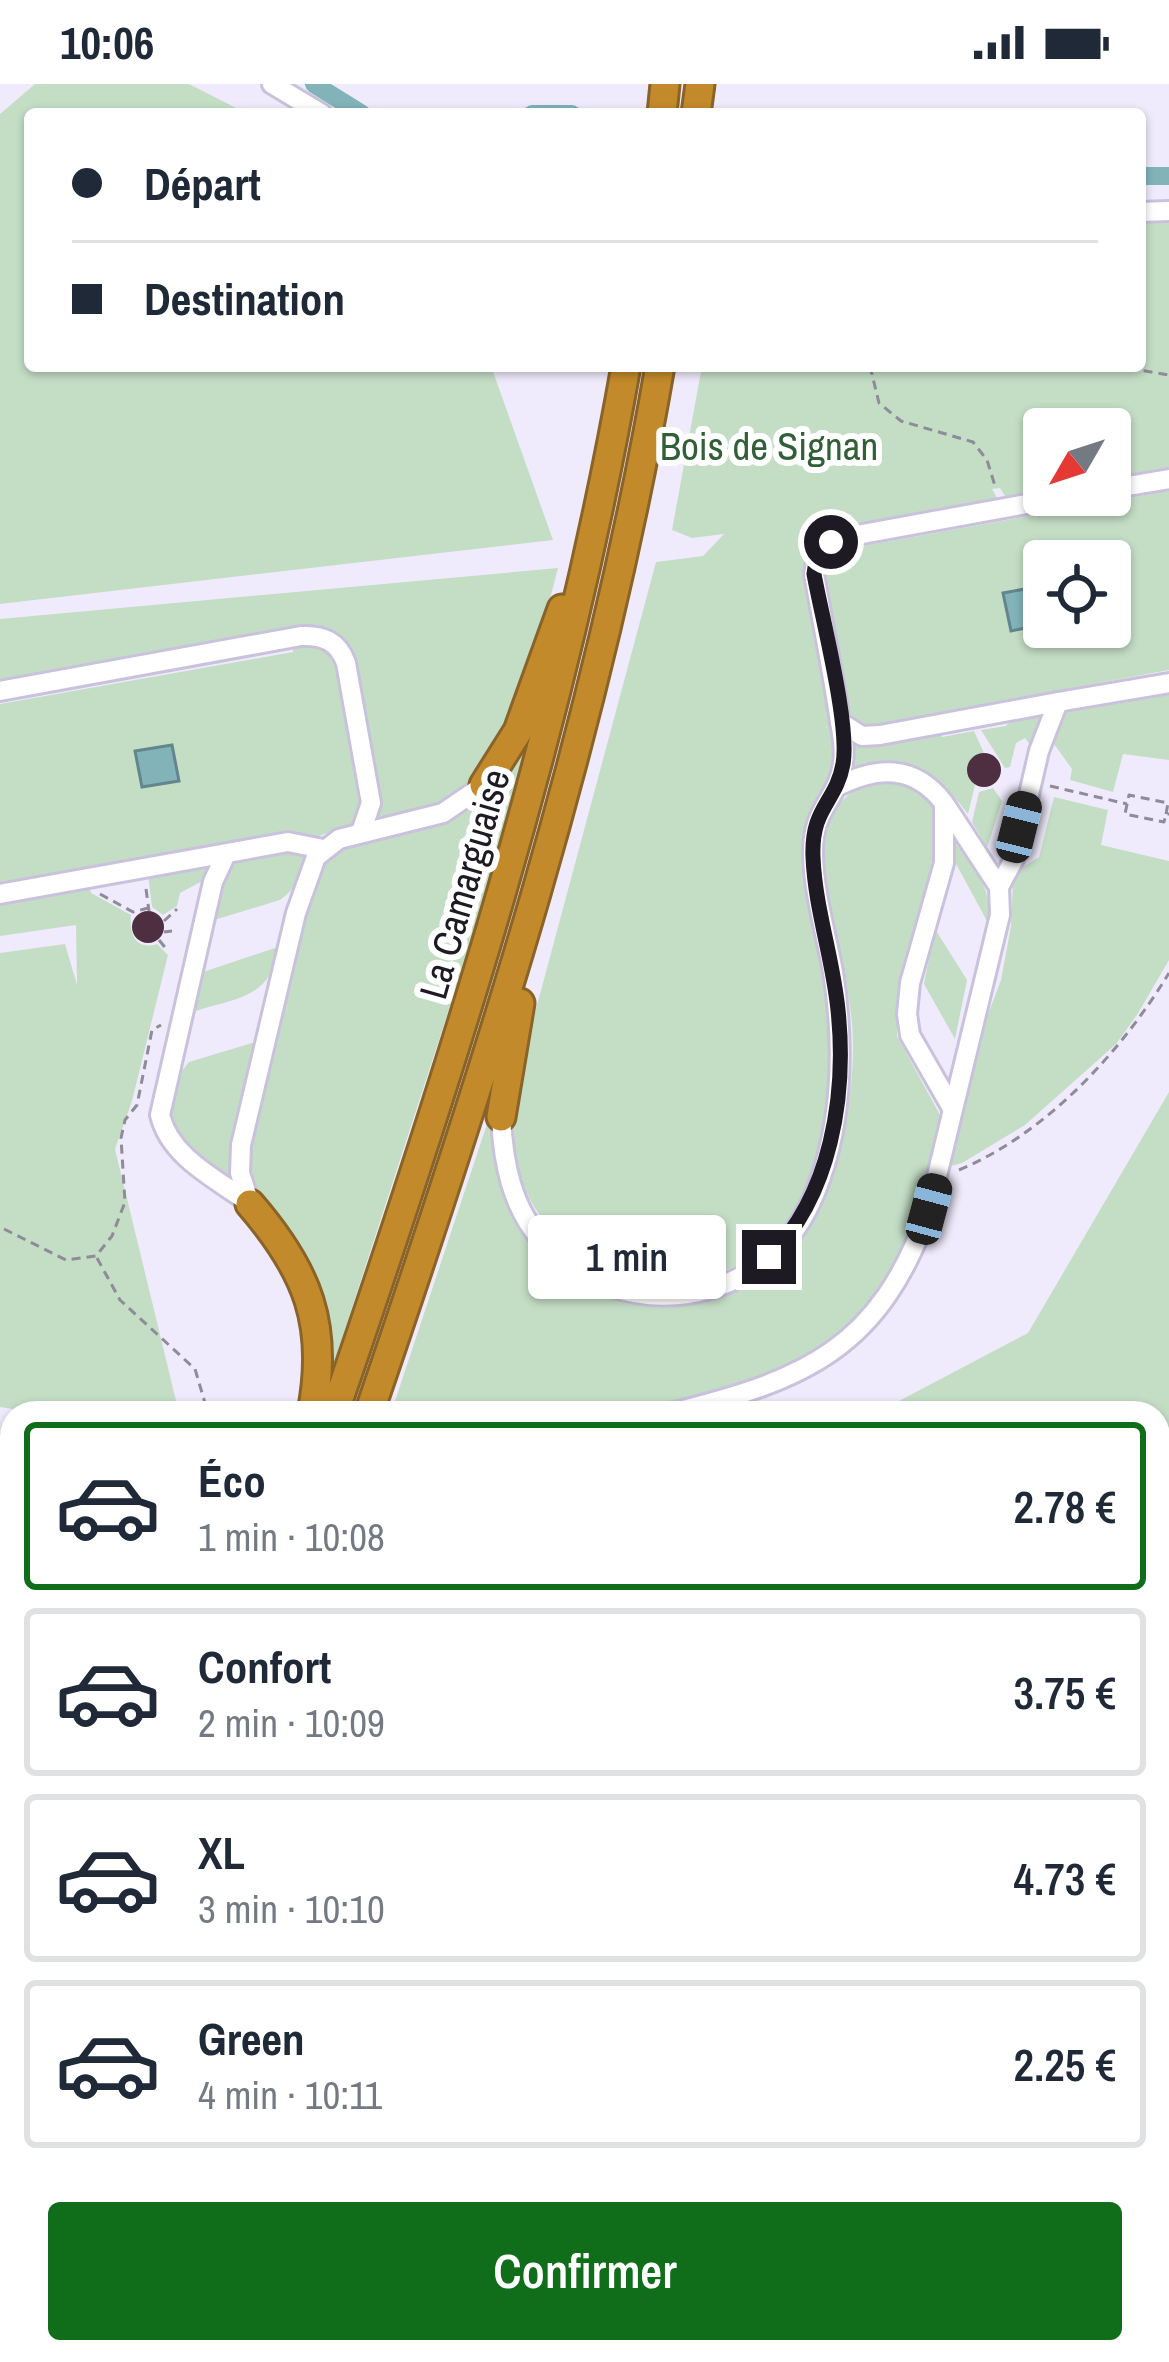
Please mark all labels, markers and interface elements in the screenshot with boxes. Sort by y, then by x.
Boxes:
text: 10:06 [60,12,154,73]
text: Départ [144,153,261,214]
text: Destination [144,268,345,329]
north arrow [1023,408,1131,516]
map controls [1023,408,1131,648]
park label: Bois de Signan [660,420,878,472]
route start [804,515,858,569]
button: locate [1023,540,1131,648]
street label: La Camarguaise [406,763,522,1005]
car [993,788,1045,866]
car [902,1170,956,1248]
callout: 1 min [529,1215,727,1299]
route end [742,1230,796,1284]
text: 1 min [586,1231,668,1283]
text: Éco [198,1450,266,1511]
icon: car [54,1452,162,1560]
text: 2.78 € [1013,1476,1116,1537]
text: 1 min · 10:08 [198,1511,385,1563]
text: Confort [198,1636,331,1697]
icon: car [54,1638,162,1746]
text: 3.75 € [1013,1662,1116,1723]
text: 2 min · 10:09 [198,1697,385,1749]
text: XL [198,1822,245,1883]
icon: car [54,1824,162,1932]
text: 4.73 € [1013,1848,1116,1909]
text: 3 min · 10:10 [198,1883,385,1935]
text: Green [198,2008,305,2069]
icon: car [54,2010,162,2118]
text: 2.25 € [1013,2034,1116,2095]
text: 4 min · 10:11 [198,2069,382,2121]
button: Confirmer [48,2202,1122,2340]

